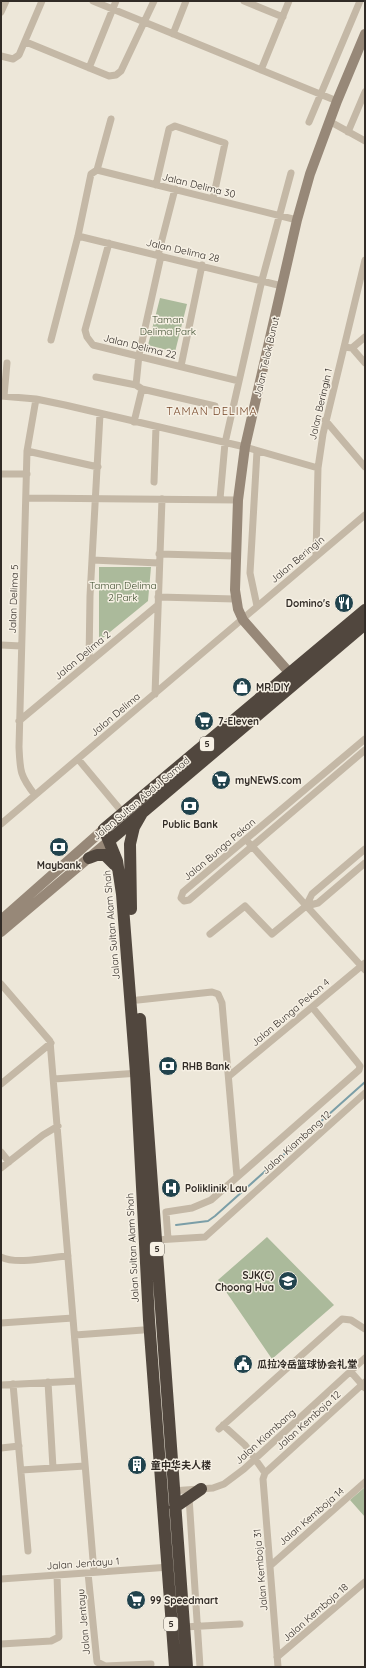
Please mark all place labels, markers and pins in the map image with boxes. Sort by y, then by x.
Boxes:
restaurant icon: Domino's [333,592,355,614]
place label: Domino's [286,597,330,610]
shop icon: MR.DIY [231,676,253,698]
place label: MR.DIY [256,681,289,694]
supermarket icon: 7-Eleven [193,710,215,732]
place label: 7-Eleven [218,715,259,728]
supermarket icon: myNEWS.com [210,769,232,791]
place label: myNEWS.com [235,774,302,787]
bank icon: Public Bank [179,795,201,817]
place label: Public Bank [162,818,218,831]
bank icon: Maybank [48,836,70,858]
place label: Maybank [37,859,82,872]
bank icon: RHB Bank [157,1055,179,1077]
place label: RHB Bank [182,1060,230,1073]
hospital icon: Poliklinik Lau [160,1177,182,1199]
place label: Poliklinik Lau [185,1182,248,1195]
place label: SJK(C) Choong Hua [215,1269,274,1294]
school or university icon: SJK(C) Choong Hua [277,1270,299,1292]
public building icon: 瓜拉冷岳篮球协会礼堂 [232,1353,254,1375]
place label: 瓜拉冷岳篮球协会礼堂 [257,1358,357,1371]
building icon: 童中华夫人楼 [126,1454,148,1476]
place label: 童中华夫人楼 [151,1459,211,1472]
supermarket icon: 99 Speedmart [125,1589,147,1611]
place label: 99 Speedmart [150,1594,218,1607]

